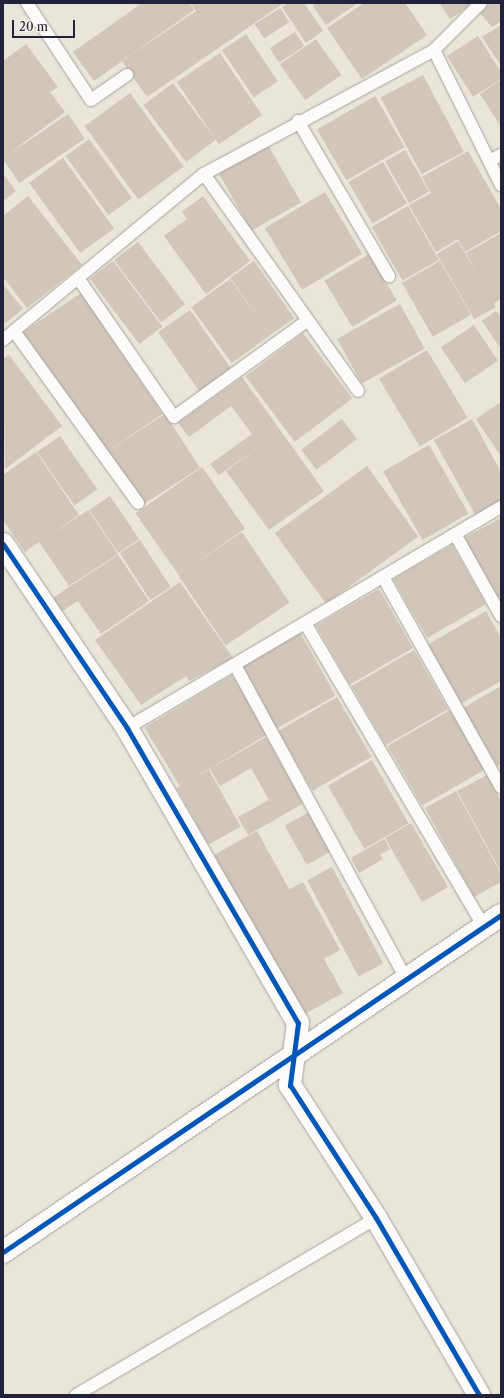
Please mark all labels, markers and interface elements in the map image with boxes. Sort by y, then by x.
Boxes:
scale bar [14,12,77,38]
text: 20 m [19,19,48,34]

